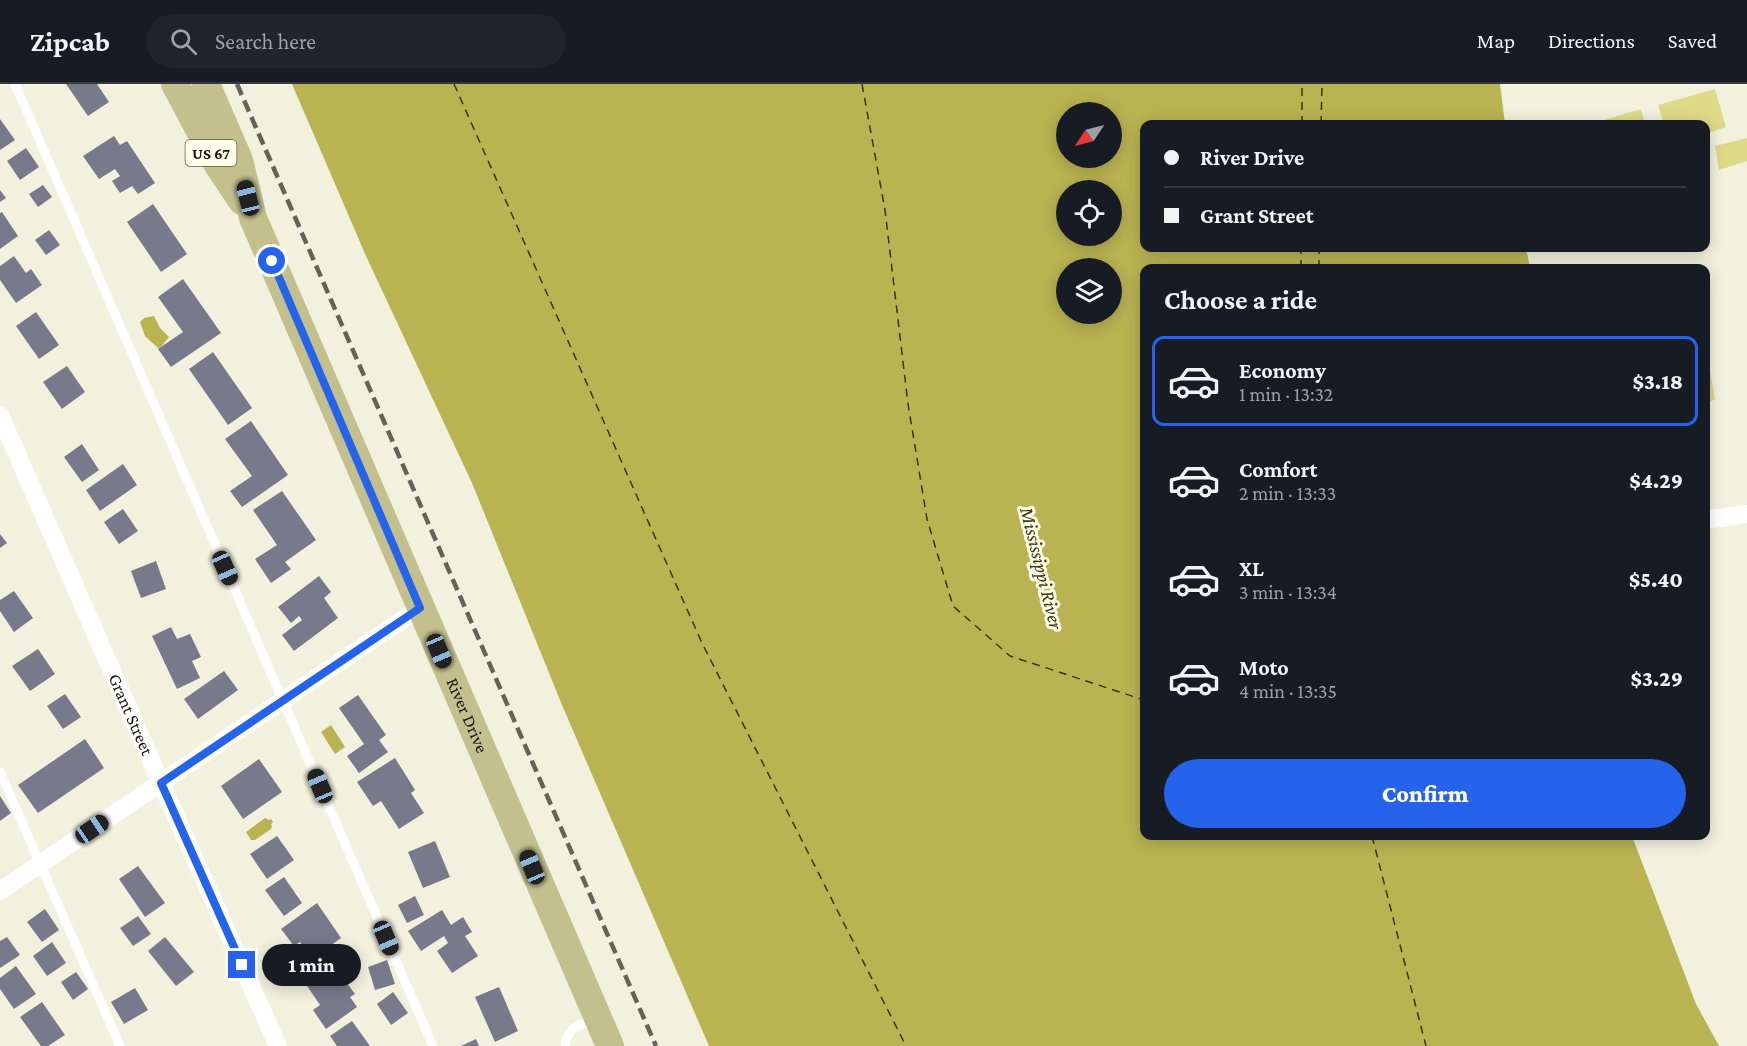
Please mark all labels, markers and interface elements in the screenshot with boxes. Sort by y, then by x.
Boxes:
search box [146,14,566,68]
icon: search [167,25,200,58]
text: Zipcab [30,26,110,57]
text: Search here [215,29,316,54]
text: Map [1477,29,1515,53]
text: Directions [1548,29,1635,53]
text: Saved [1668,29,1717,53]
north arrow [1056,102,1122,168]
map controls [1056,102,1122,324]
road number: US 67 [186,140,236,166]
text: River Drive [1200,145,1304,170]
car [235,178,261,218]
button: locate [1056,180,1122,246]
text: Grant Street [1200,203,1314,228]
route start [258,247,285,274]
button: layers [1056,258,1122,324]
text: Choose a ride [1164,285,1317,315]
icon: car [1167,354,1221,408]
text: Economy [1239,358,1326,383]
text: $3.18 [1633,369,1683,394]
text: 1 min · 13:32 [1239,383,1333,405]
icon: car [1167,453,1221,507]
text: Comfort [1239,457,1317,482]
text: $4.29 [1629,468,1683,493]
text: 2 min · 13:33 [1239,482,1336,504]
water label: Mississippi River [1015,504,1068,632]
car [209,548,241,588]
icon: car [1167,552,1221,606]
text: XL [1239,556,1264,581]
text: $5.40 [1629,567,1683,592]
text: 3 min · 13:34 [1239,581,1337,603]
car [424,631,454,671]
icon: car [1167,651,1221,705]
text: Moto [1239,655,1289,680]
text: $3.29 [1631,666,1683,691]
street label: Grant Street [104,671,158,759]
street label: River Drive [442,675,492,756]
text: 4 min · 13:35 [1239,680,1337,702]
button: Confirm [1164,759,1686,828]
car [305,766,335,806]
car [72,811,112,847]
car [517,847,547,887]
car [371,918,401,958]
callout: 1 min [263,944,362,986]
route end [228,951,255,978]
text: 1 min [288,954,335,976]

